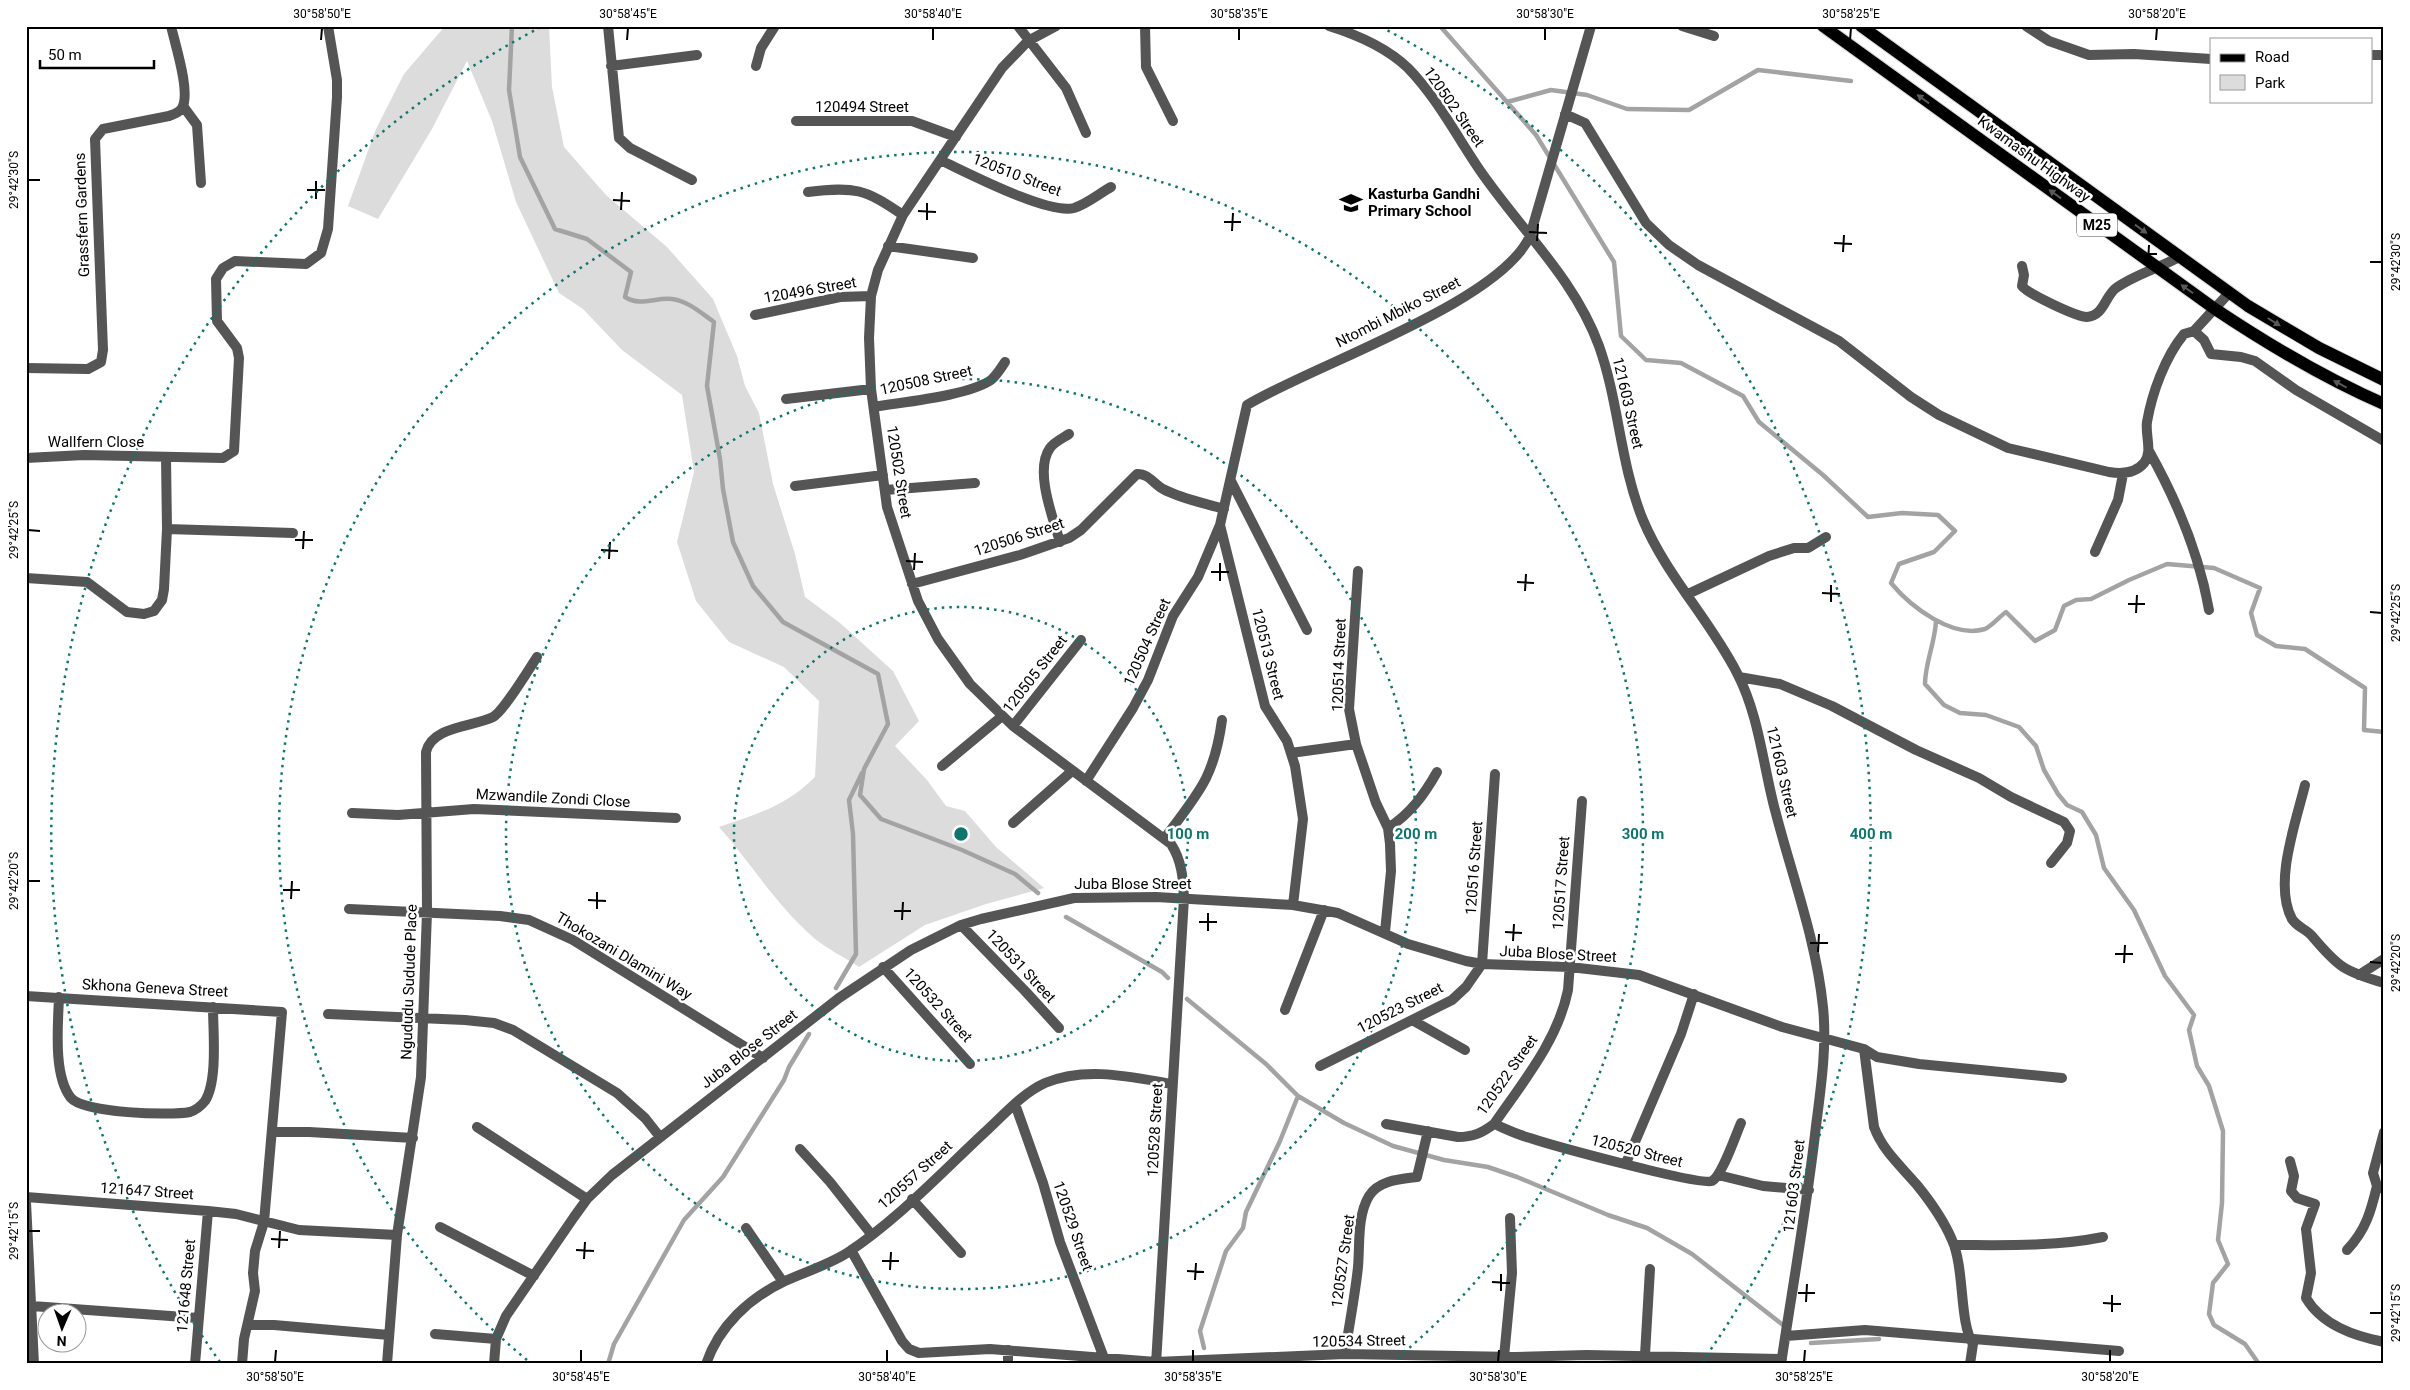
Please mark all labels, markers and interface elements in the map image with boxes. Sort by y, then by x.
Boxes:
text: 30°58'50"E [293,7,351,21]
text: 30°58'45"E [599,7,657,21]
text: 30°58'40"E [904,7,962,21]
text: 30°58'35"E [1210,7,1268,21]
text: 30°58'30"E [1516,7,1574,21]
text: 30°58'25"E [1822,7,1880,21]
text: 30°58'20"E [2128,7,2186,21]
scale bar [40,38,154,70]
legend [2210,38,2372,102]
text: 50 m [48,46,82,64]
text: Road [2255,48,2289,66]
street label: 120502 Street [1420,63,1488,151]
text: Park [2255,74,2286,92]
one-way arrow [1916,94,1930,104]
street label: 120494 Street [815,98,909,116]
street label: Kwamashu Highway [1974,112,2094,206]
street label: 120510 Street [970,150,1064,200]
text: 29°42'30"S [7,151,21,209]
street label: Grassfern Gardens [71,152,93,278]
place label: Kasturba Gandhi Primary School [1368,185,1480,220]
one-way arrow [2048,189,2062,199]
school or university icon: Kasturba Gandhi Primary School [1338,190,1364,216]
road number: M25 [2077,214,2117,236]
one-way arrow [2134,224,2147,235]
text: 29°42'30"S [2389,233,2403,291]
street label: 120496 Street [762,273,858,307]
street label: Ntombi Mbiko Street [1333,273,1463,351]
one-way arrow [2180,284,2193,294]
one-way arrow [2268,318,2281,327]
street label: 121603 Street [1609,355,1647,451]
street label: 120508 Street [878,361,974,399]
one-way arrow [2332,380,2347,388]
street label: 120502 Street [883,424,915,520]
street label: Wallfern Close [48,433,144,451]
text: 29°42'25"S [7,501,21,559]
street label: 120506 Street [972,514,1067,560]
text: 29°42'25"S [2389,584,2403,642]
street label: 120504 Street [1120,595,1174,689]
street label: 120513 Street [1248,606,1288,702]
street label: 120514 Street [1328,618,1350,712]
street label: 120505 Street [999,631,1071,717]
street label: 121603 Street [1763,724,1801,820]
street label: Mzwandile Zondi Close [475,785,631,811]
street label: 120516 Street [1462,820,1486,915]
centre of rings [952,825,970,843]
text: 100 m [1167,825,1209,843]
text: 200 m [1395,825,1437,843]
text: 300 m [1622,825,1664,843]
text: 400 m [1850,825,1892,843]
street label: 120517 Street [1549,835,1573,930]
text: 29°42'20"S [7,852,21,910]
street label: Juba Blose Street [1074,875,1192,893]
street label: Ngududu Sudude Place [397,904,421,1060]
street label: Thokozani Dlamini Way [553,908,695,1004]
street label: 120531 Street [982,926,1060,1007]
text: 29°42'20"S [2389,934,2403,992]
street label: Juba Blose Street [1499,942,1617,966]
street label: 120532 Street [900,964,976,1046]
street label: Skhona Geneva Street [81,975,229,1001]
street label: 120523 Street [1354,979,1446,1037]
street label: Juba Blose Street [697,1006,801,1092]
street label: 120522 Street [1473,1031,1541,1119]
street label: 120528 Street [1144,1083,1166,1177]
street label: 120520 Street [1589,1131,1685,1171]
street label: 120557 Street [874,1137,956,1213]
street label: 121603 Street [1779,1138,1809,1234]
street label: 121647 Street [100,1179,195,1203]
street label: 120529 Street [1049,1179,1097,1273]
text: 29°42'15"S [7,1202,21,1260]
street label: 120527 Street [1328,1213,1358,1309]
street label: 121648 Street [173,1238,199,1334]
text: 29°42'15"S [2389,1284,2403,1342]
north arrow [38,1302,88,1352]
street label: 120534 Street [1312,1331,1406,1351]
text: N [56,1333,67,1349]
text: 30°58'50"E [246,1370,304,1384]
text: 30°58'45"E [552,1370,610,1384]
text: 30°58'40"E [858,1370,916,1384]
text: 30°58'35"E [1164,1370,1222,1384]
text: 30°58'30"E [1469,1370,1527,1384]
text: 30°58'25"E [1775,1370,1833,1384]
text: 30°58'20"E [2081,1370,2139,1384]

